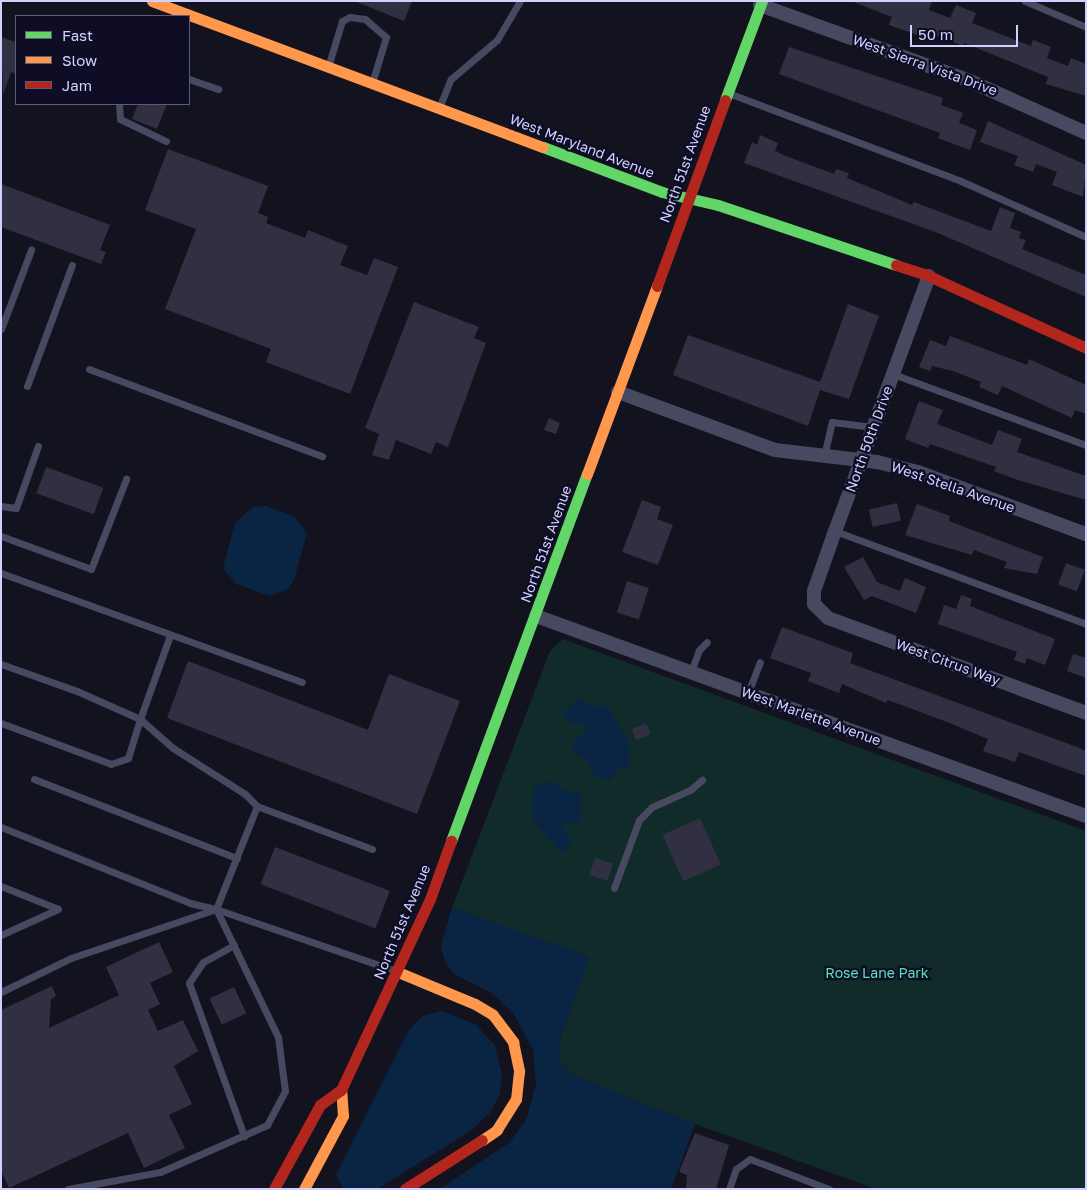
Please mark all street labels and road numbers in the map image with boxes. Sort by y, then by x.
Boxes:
street label: West Sierra Vista Drive [850,31,1000,99]
street label: North 51st Avenue [656,103,714,225]
street label: West Maryland Avenue [507,111,657,181]
street label: North 50th Drive [842,384,896,494]
street label: West Stella Avenue [889,458,1017,516]
street label: North 51st Avenue [517,483,575,605]
street label: West Citrus Way [894,635,1002,689]
street label: West Marlette Avenue [739,683,883,749]
street label: North 51st Avenue [370,862,434,982]

